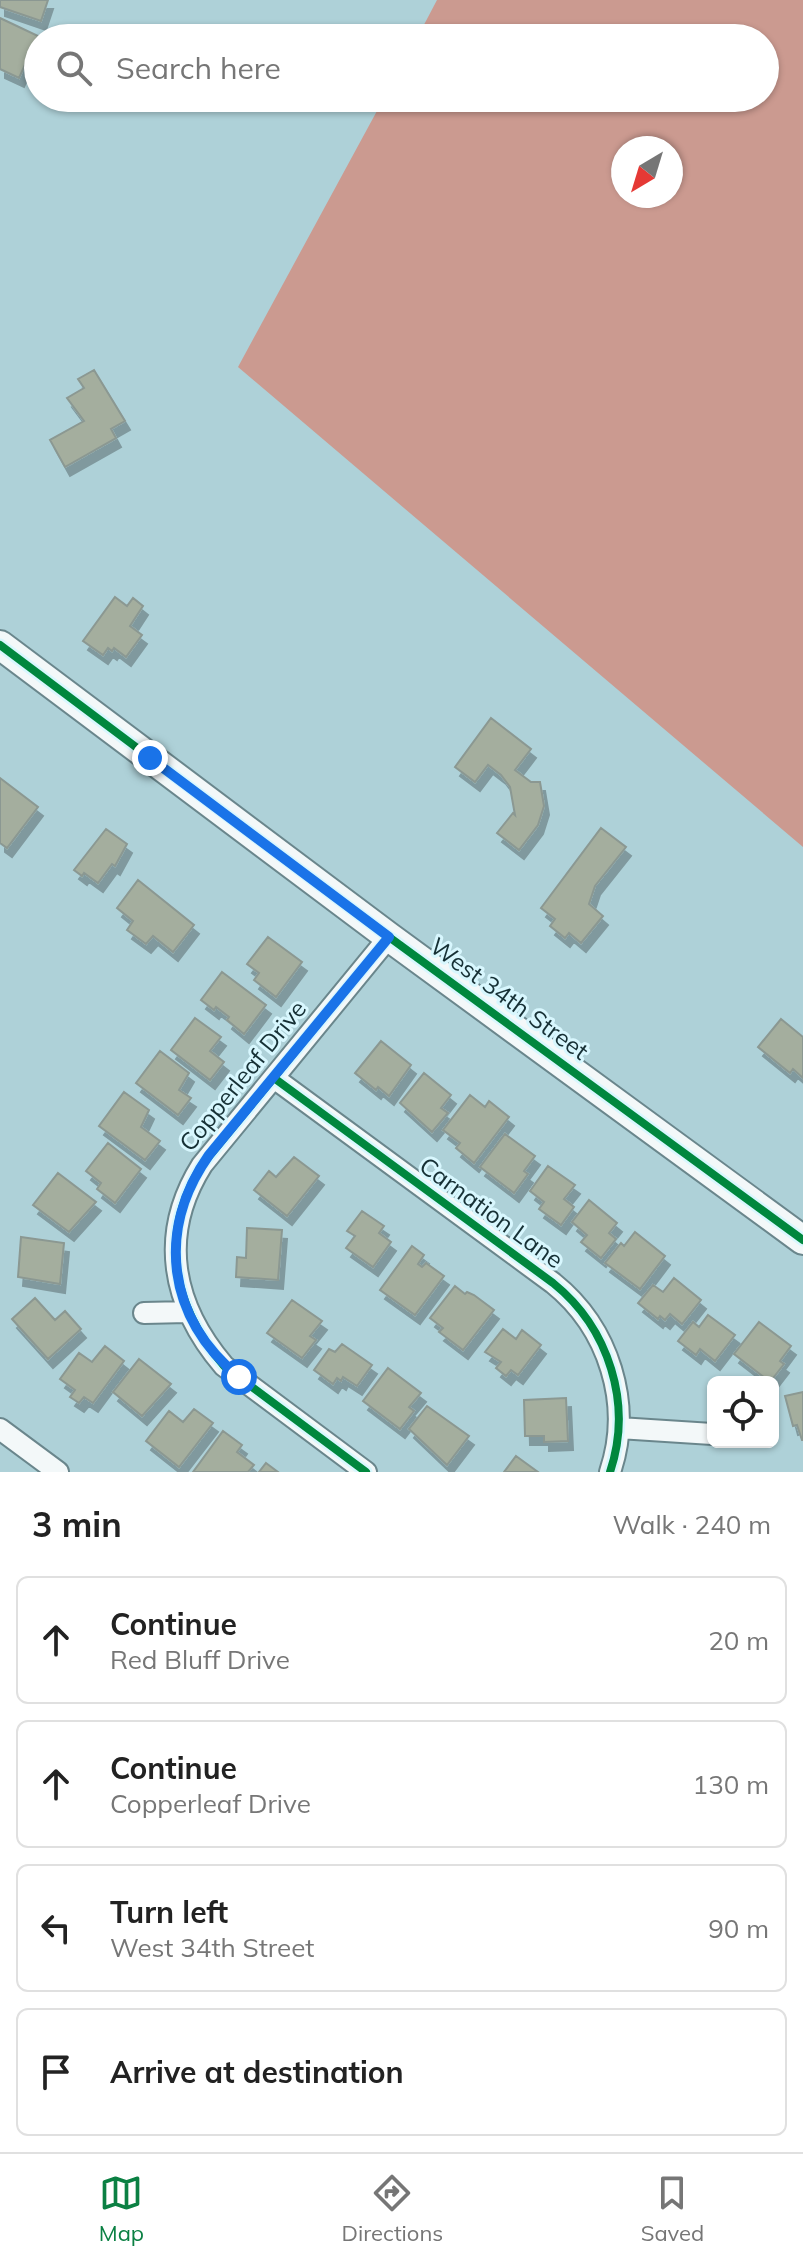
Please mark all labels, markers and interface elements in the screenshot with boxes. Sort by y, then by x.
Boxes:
search box [24,24,779,112]
icon: search [52,46,96,90]
text: Search here [116,49,281,87]
north arrow [611,136,683,208]
route end [132,740,168,776]
street label: West 34th Street [424,931,595,1066]
street label: Copperleaf Drive [172,994,312,1157]
street label: Carnation Lane [414,1150,569,1274]
route start [221,1359,257,1395]
map controls [707,1376,779,1448]
button: locate [707,1376,779,1448]
text: 3 min [32,1503,122,1546]
text: Walk · 240 m [612,1508,771,1541]
text: Continue [110,1605,237,1643]
icon: ahead [34,1618,78,1662]
text: 20 m [708,1624,769,1657]
text: Red Bluff Drive [110,1643,290,1676]
text: Continue [110,1749,237,1787]
icon: ahead [34,1762,78,1806]
text: 130 m [693,1768,769,1801]
text: Copperleaf Drive [110,1787,311,1820]
text: Turn left [110,1893,228,1931]
icon: left [34,1906,78,1950]
text: 90 m [708,1912,769,1945]
text: West 34th Street [110,1931,314,1964]
icon: arrive [34,2050,78,2094]
text: Arrive at destination [110,2053,404,2091]
tab: Map [99,2171,144,2247]
tab: Directions [342,2171,443,2247]
tab: Saved [641,2171,704,2247]

